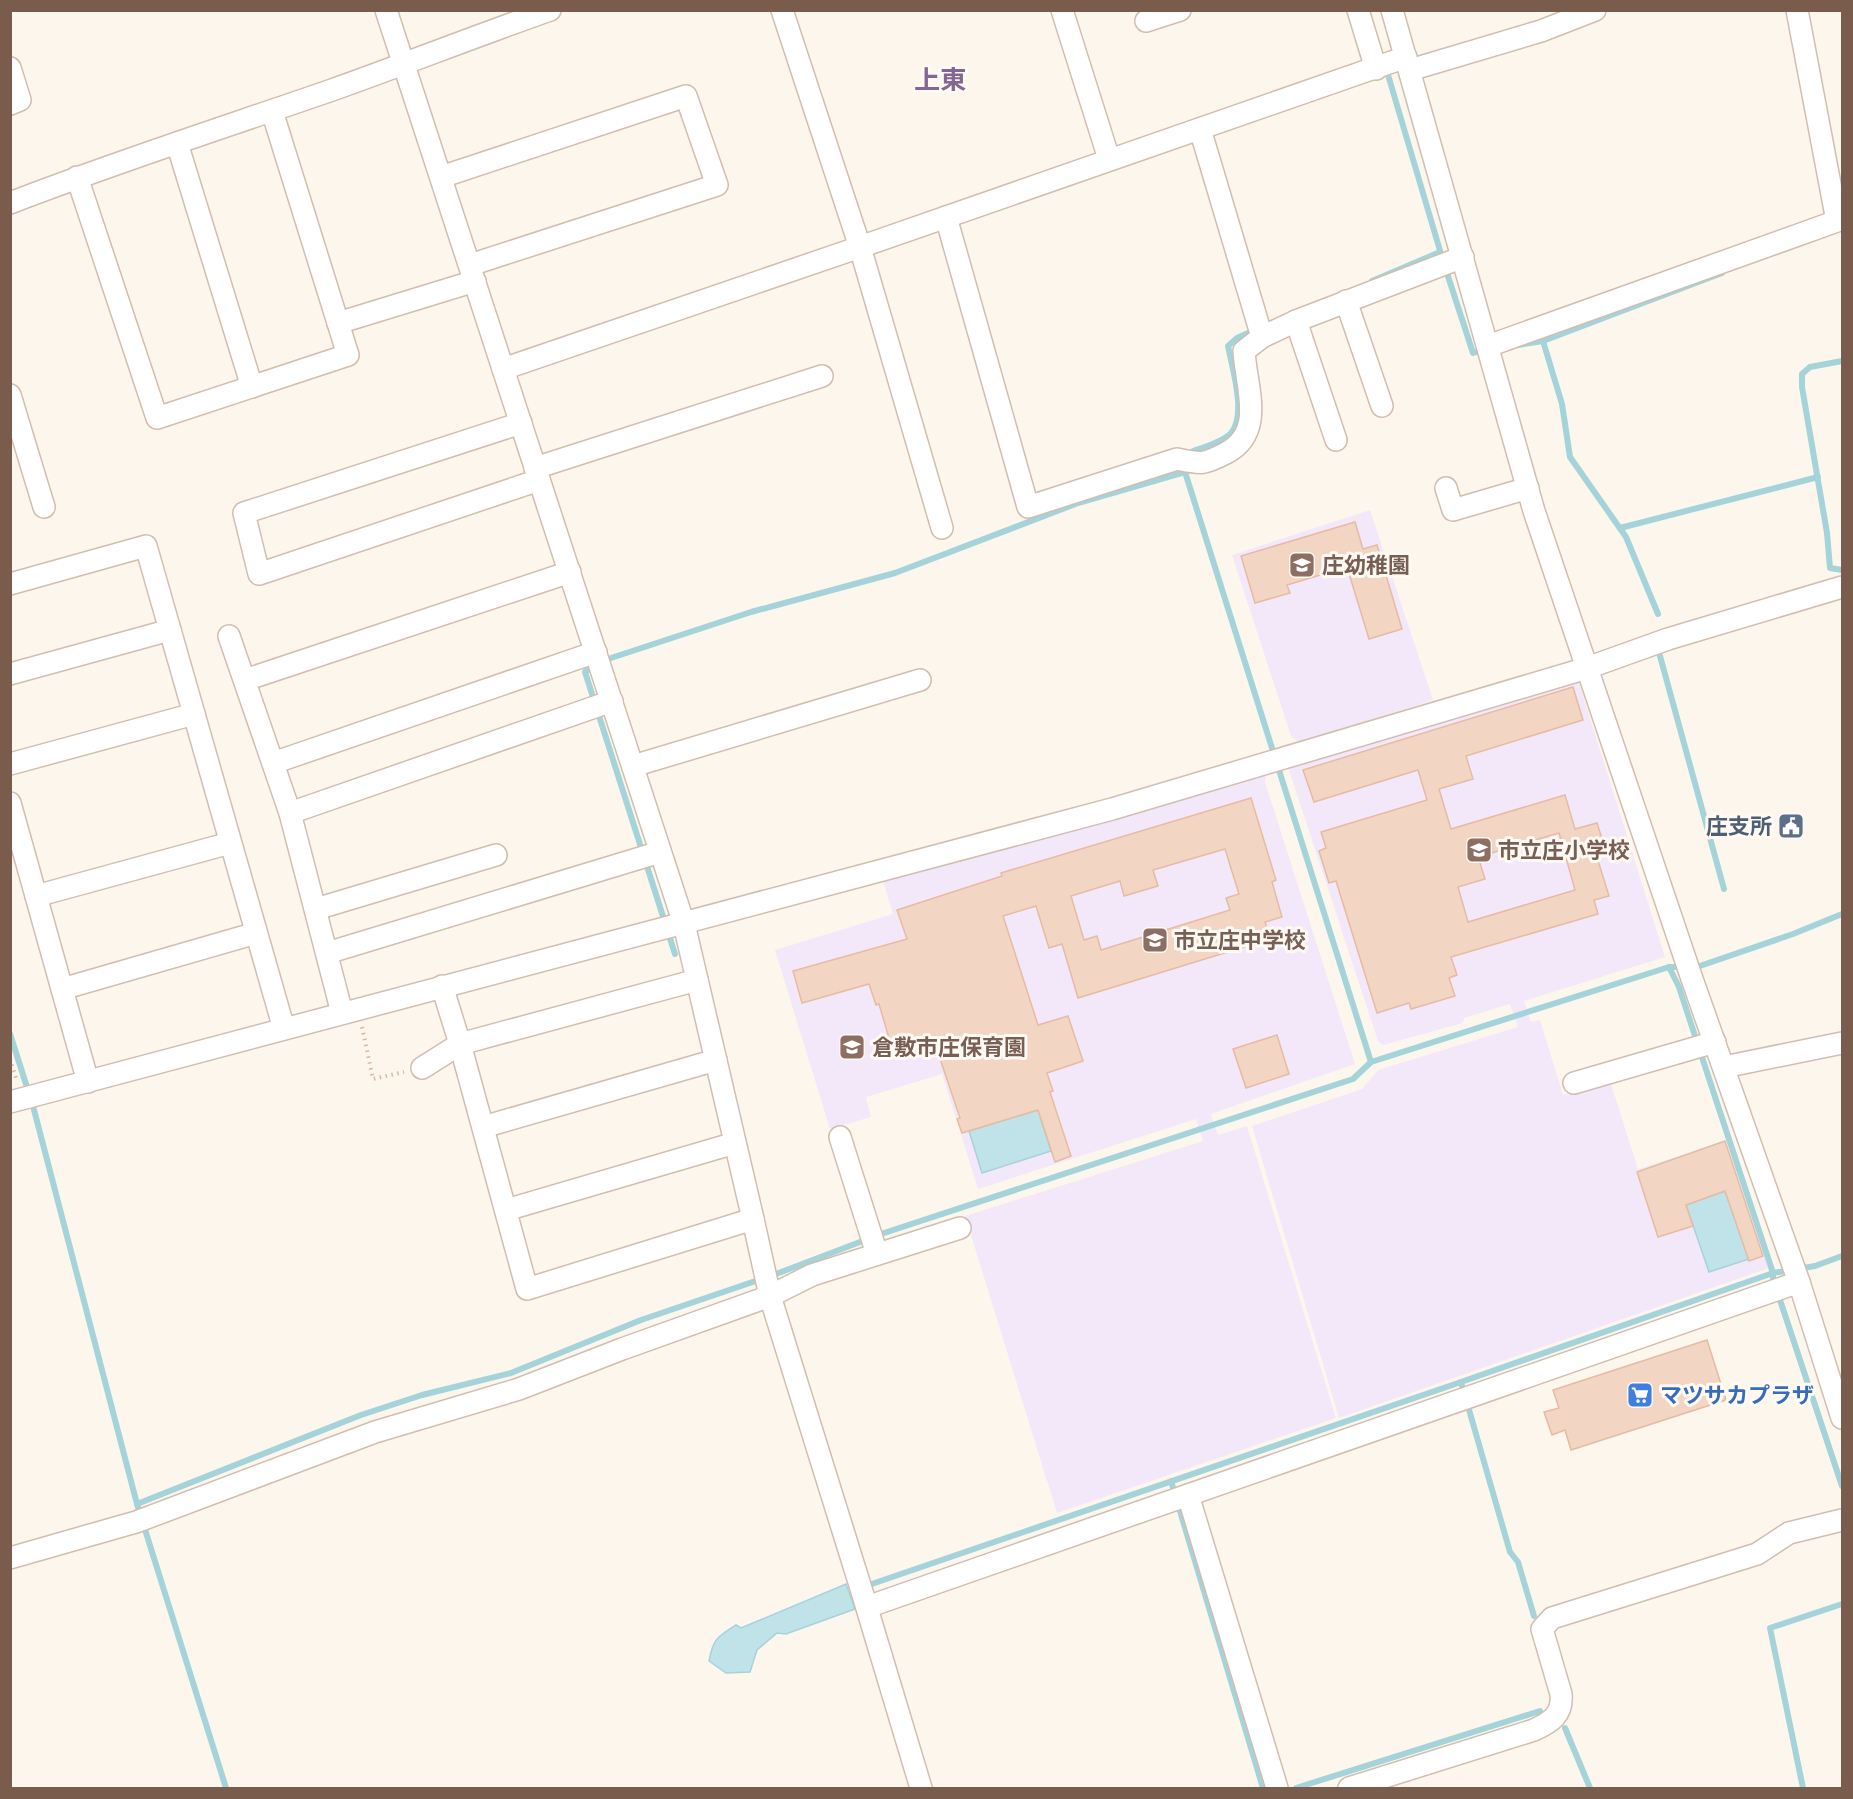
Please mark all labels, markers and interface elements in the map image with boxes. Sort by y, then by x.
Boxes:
district label: 上東 [914,64,966,96]
school or university icon: 庄幼稚園 [1287,550,1317,580]
place label: 庄幼稚園 [1322,552,1410,579]
public building icon: 庄支所 [1776,811,1806,841]
place label: 庄支所 [1706,813,1772,840]
school or university icon: 市立庄小学校 [1464,835,1494,865]
place label: 市立庄小学校 [1498,837,1630,864]
school or university icon: 市立庄中学校 [1140,925,1170,955]
place label: 市立庄中学校 [1174,927,1306,954]
school or university icon: 倉敷市庄保育園 [837,1032,867,1062]
place label: 倉敷市庄保育園 [872,1034,1026,1061]
supermarket icon: マツサカプラザ [1625,1380,1655,1410]
place label: マツサカプラザ [1660,1382,1814,1409]

